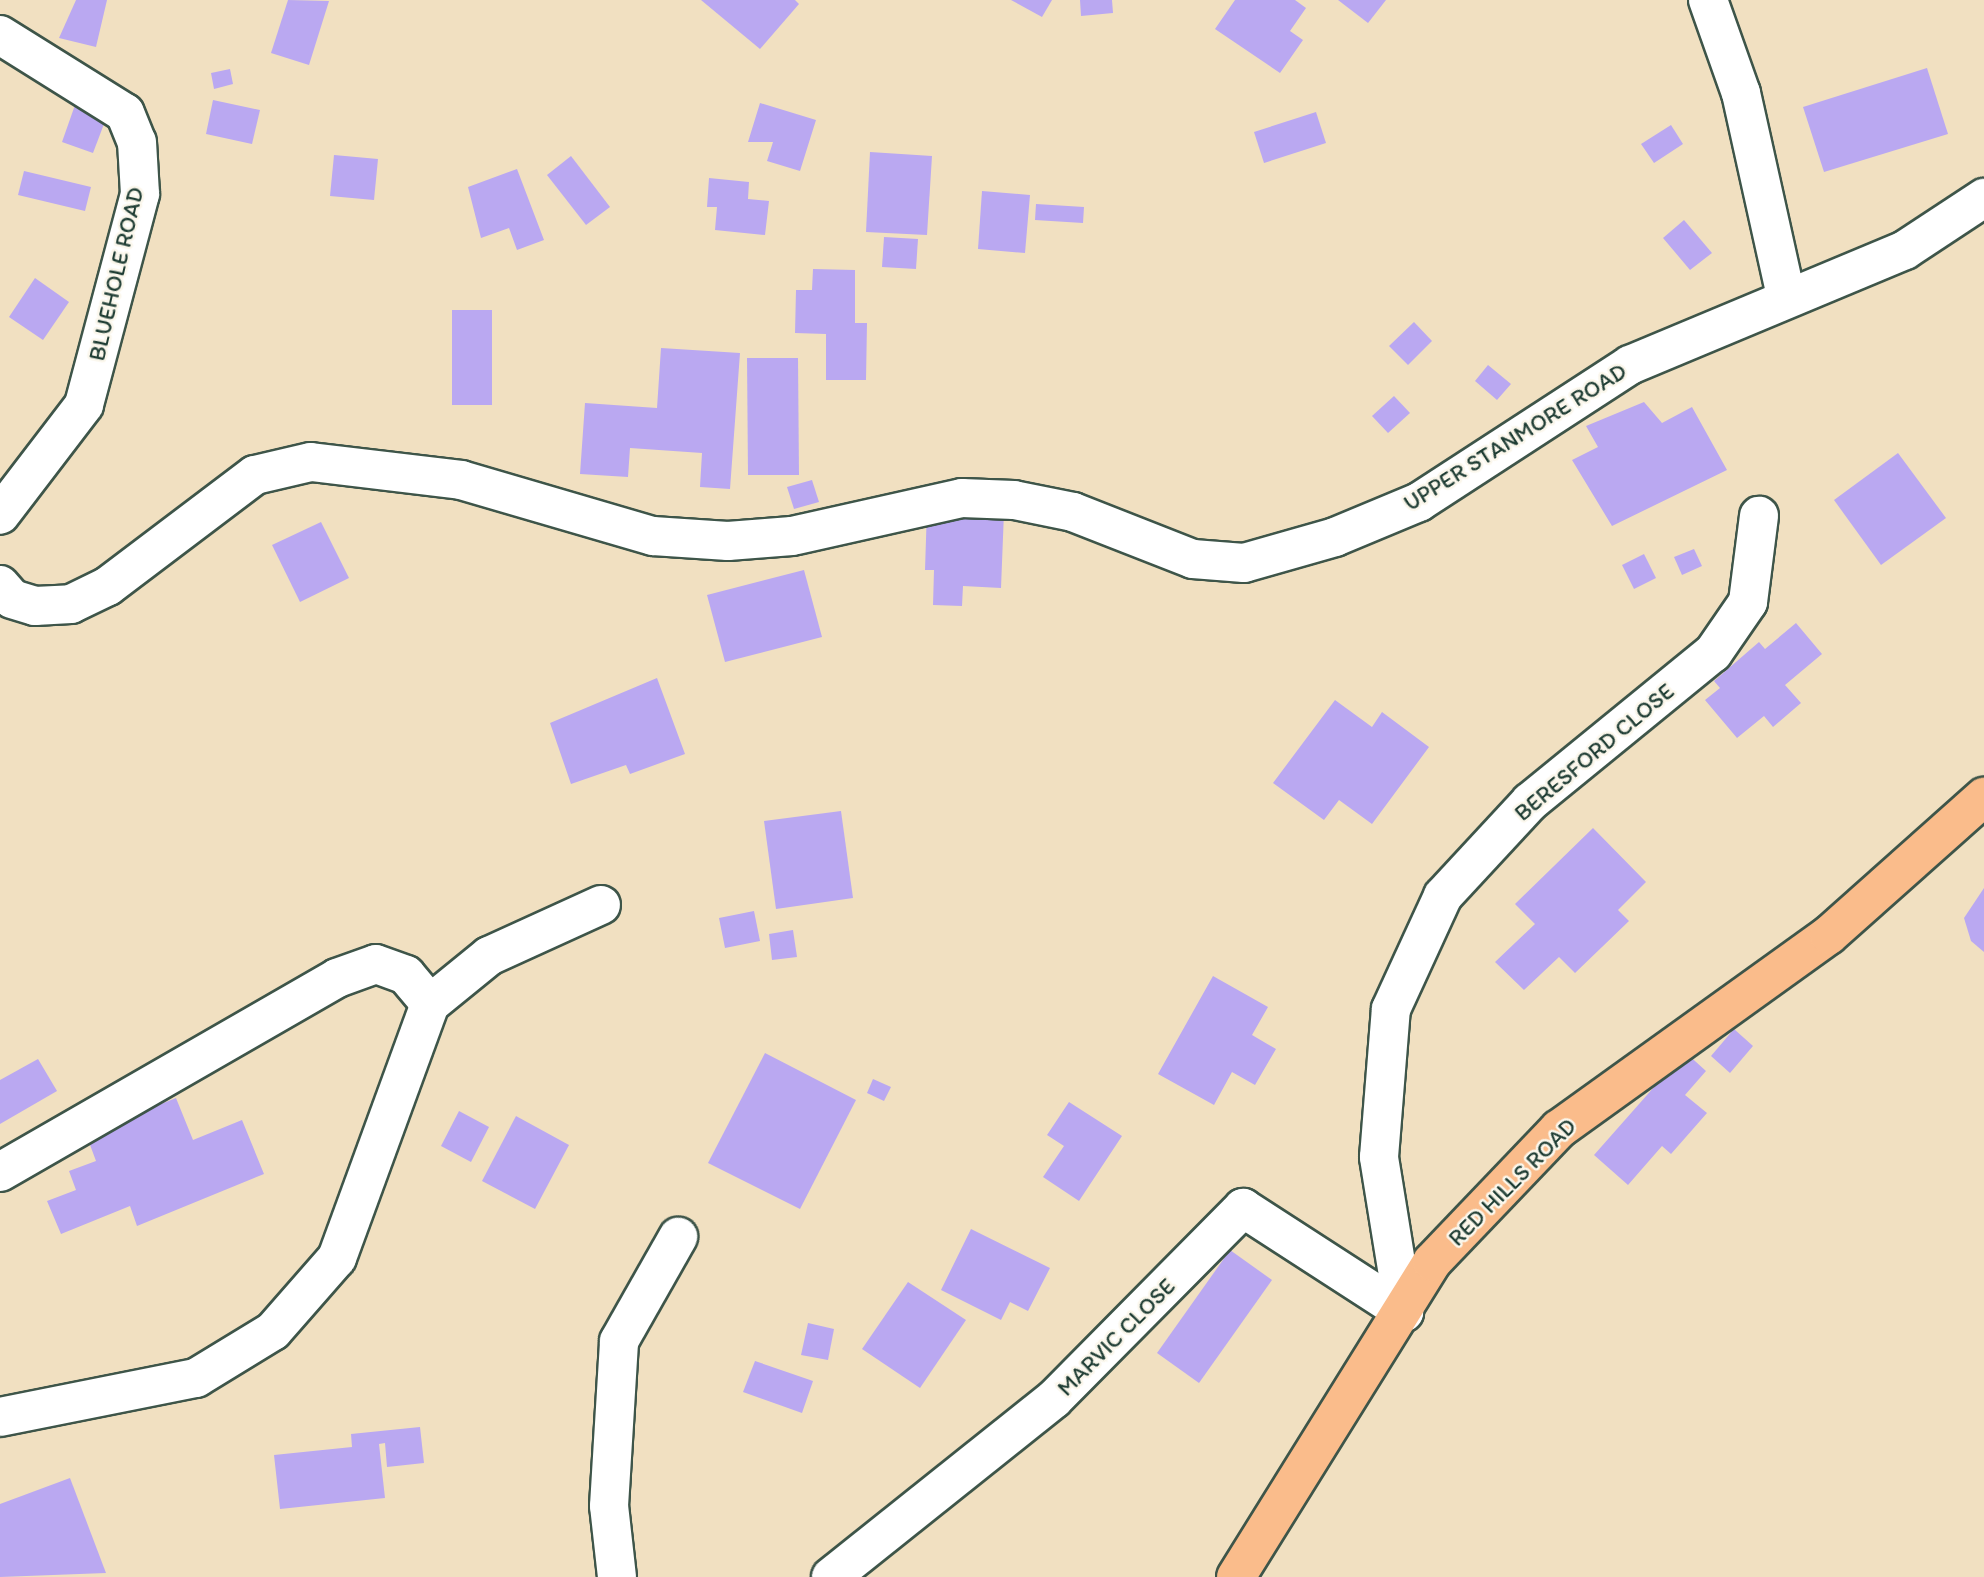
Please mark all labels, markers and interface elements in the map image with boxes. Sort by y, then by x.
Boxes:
street label: BLUEHOLE ROAD [83,185,149,363]
street label: UPPER STANMORE ROAD [1399,357,1631,517]
street label: BERESFORD CLOSE [1509,677,1679,827]
street label: RED HILLS ROAD [1441,1111,1583,1253]
street label: MARVIC CLOSE [1051,1272,1181,1402]

